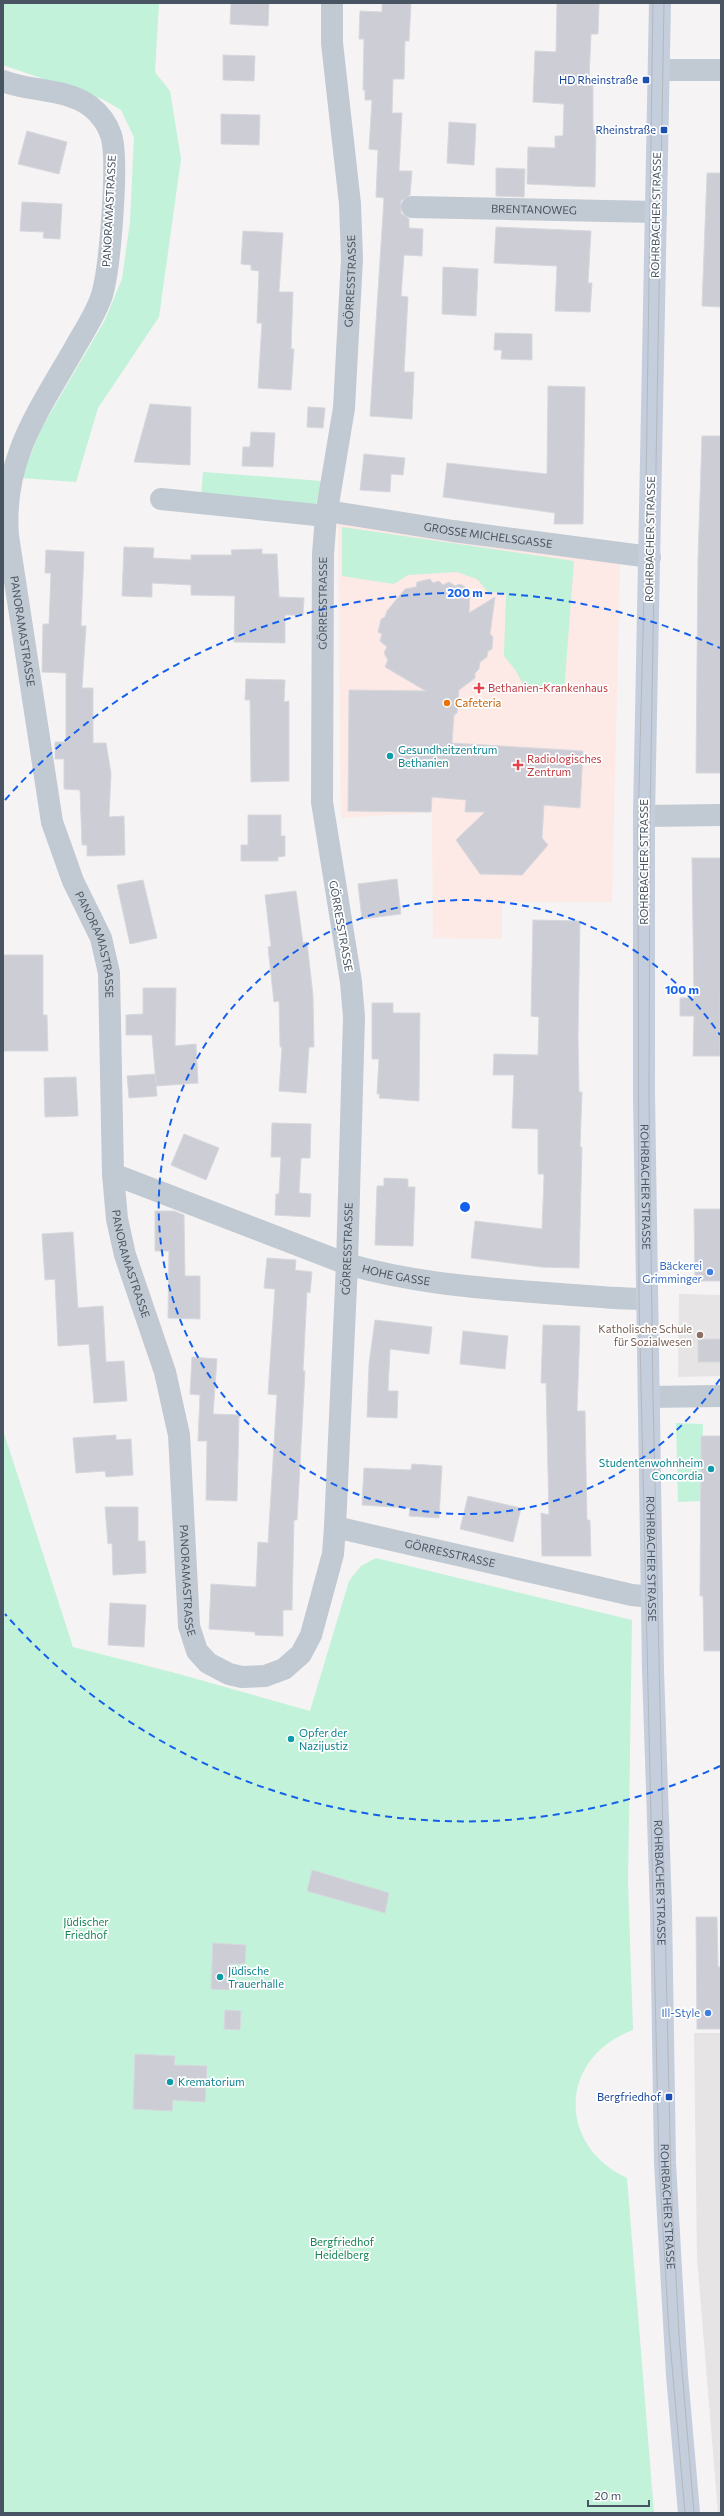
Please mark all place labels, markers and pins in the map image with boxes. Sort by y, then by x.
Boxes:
place label: HD Rheinstraße [559,73,638,86]
marker: HD Rheinstraße [641,75,651,85]
place label: Rheinstraße [595,123,656,136]
marker: Rheinstraße [659,125,669,135]
place label: Bethanien-Krankenhaus [488,681,608,694]
marker: Bethanien-Krankenhaus [473,682,485,694]
place label: Cafeteria [455,696,501,709]
marker: Cafeteria [442,698,452,708]
place label: Gesundheitzentrum Bethanien [398,743,497,769]
marker: Gesundheitzentrum Bethanien [385,751,395,761]
place label: Radiologisches Zentrum [527,752,602,778]
marker: Radiologisches Zentrum [512,759,524,771]
centre of rings [458,1200,472,1214]
place label: Bäckerei Grimminger [642,1259,703,1285]
marker: Bäckerei Grimminger [705,1267,715,1277]
place label: Katholische Schule für Sozialwesen [598,1322,692,1348]
marker: Katholische Schule für Sozialwesen [695,1330,705,1340]
place label: Studentenwohnheim Concordia [599,1456,703,1482]
marker: Studentenwohnheim Concordia [706,1464,716,1474]
place label: Opfer der Nazijustiz [299,1726,349,1752]
marker: Opfer der Nazijustiz [286,1734,296,1744]
place label: Jüdische Trauerhalle [228,1964,284,1990]
marker: Jüdische Trauerhalle [215,1972,225,1982]
place label: Ill-Style [662,2006,700,2019]
marker: Ill-Style [703,2008,713,2018]
place label: Krematorium [178,2075,245,2088]
marker: Krematorium [165,2077,175,2087]
place label: Bergfriedhof [597,2090,662,2103]
marker: Bergfriedhof [664,2092,674,2102]

